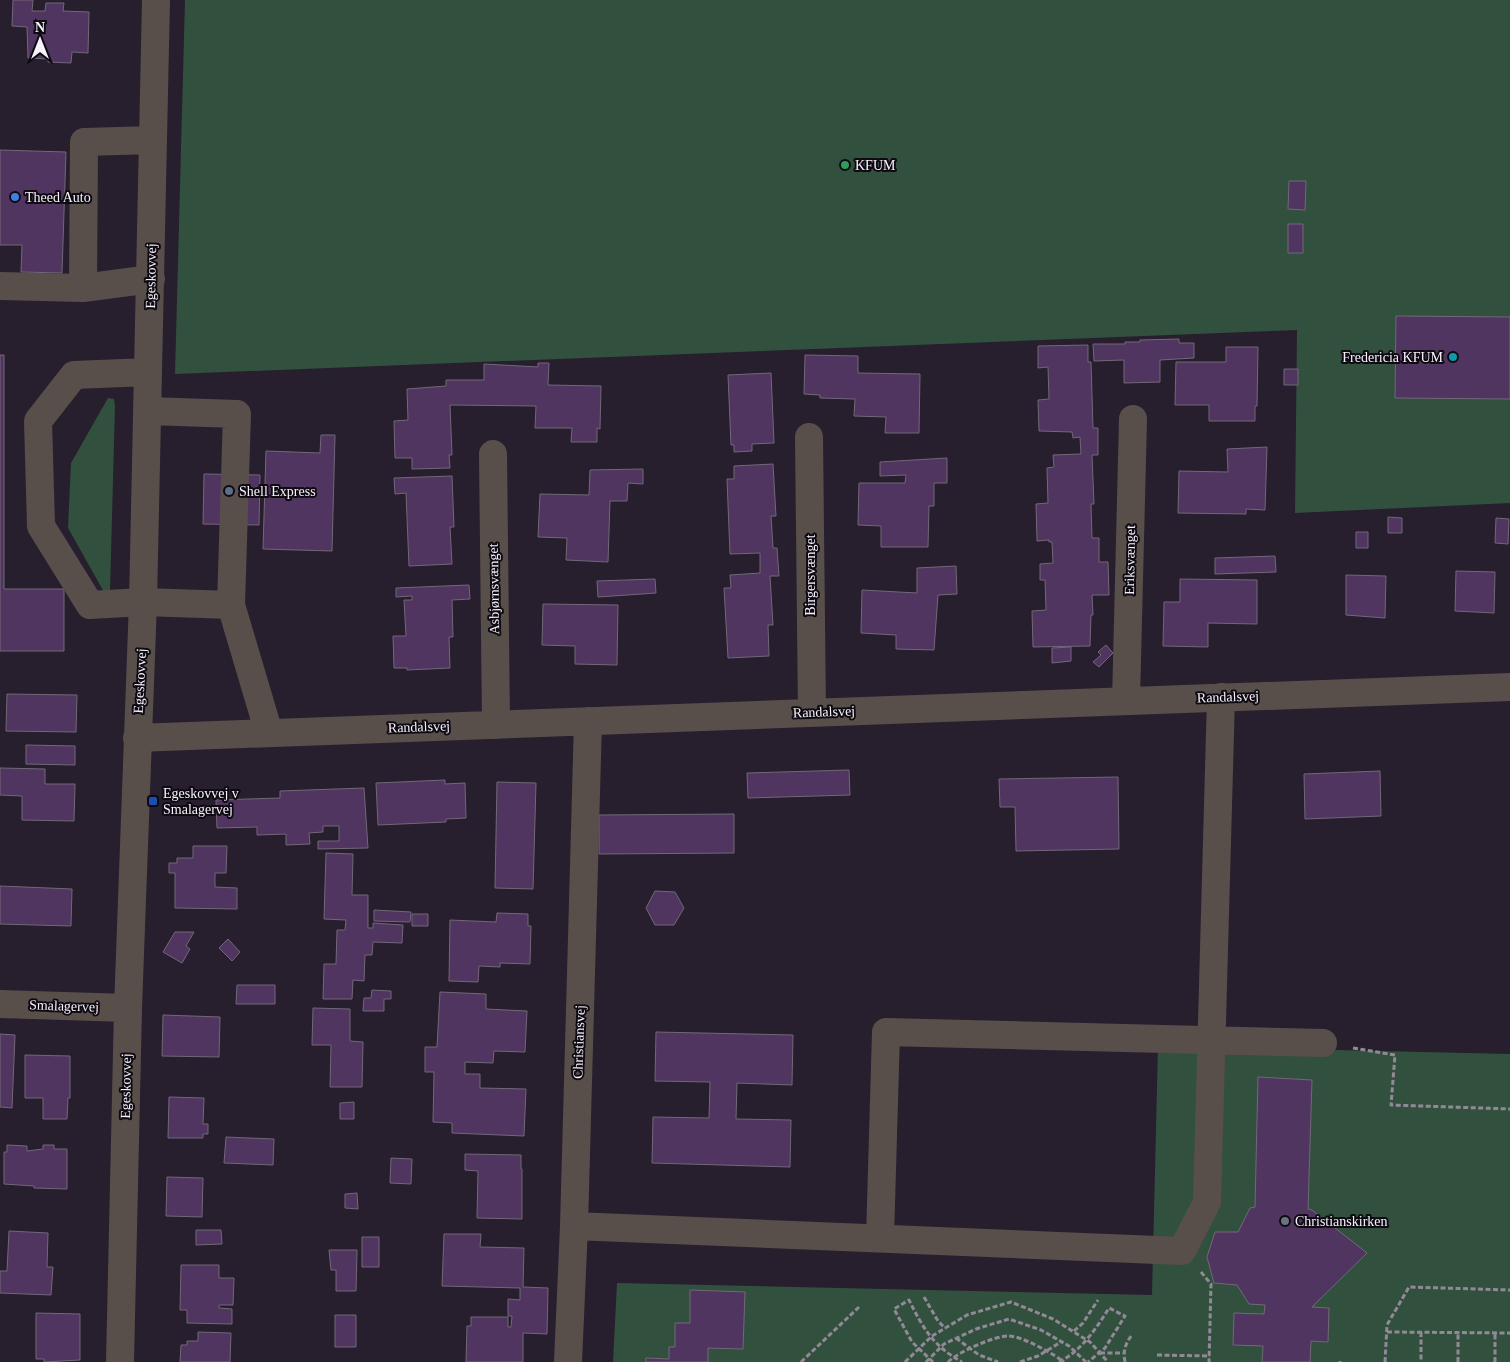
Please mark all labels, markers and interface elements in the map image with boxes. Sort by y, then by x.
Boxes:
north arrow [15,15,65,65]
text: N [35,20,45,35]
place label: KFUM [855,158,896,173]
marker: KFUM [839,159,851,171]
place label: Theed Auto [25,190,91,205]
marker: Theed Auto [9,191,21,203]
street label: Egeskovvej [143,243,159,309]
place label: Fredericia KFUM [1342,350,1444,365]
marker: Fredericia KFUM [1447,351,1459,363]
place label: Shell Express [239,484,316,499]
marker: Shell Express [223,485,235,497]
street label: Eriksvænget [1122,525,1138,595]
street label: Birgersvænget [803,534,818,616]
street label: Asbjørnsvænget [486,543,502,635]
street label: Egeskovvej [131,648,149,714]
street label: Randalsvej [1197,688,1259,706]
street label: Randalsvej [793,703,855,721]
street label: Randalsvej [388,718,450,736]
place label: Egeskovvej v Smalagervej [163,786,239,817]
marker: Egeskovvej v Smalagervej [147,795,159,807]
street label: Smalagervej [29,997,99,1015]
street label: Christiansvej [570,1005,588,1079]
street label: Egeskovvej [118,1053,134,1119]
place label: Christianskirken [1295,1214,1388,1229]
marker: Christianskirken [1279,1215,1291,1227]

